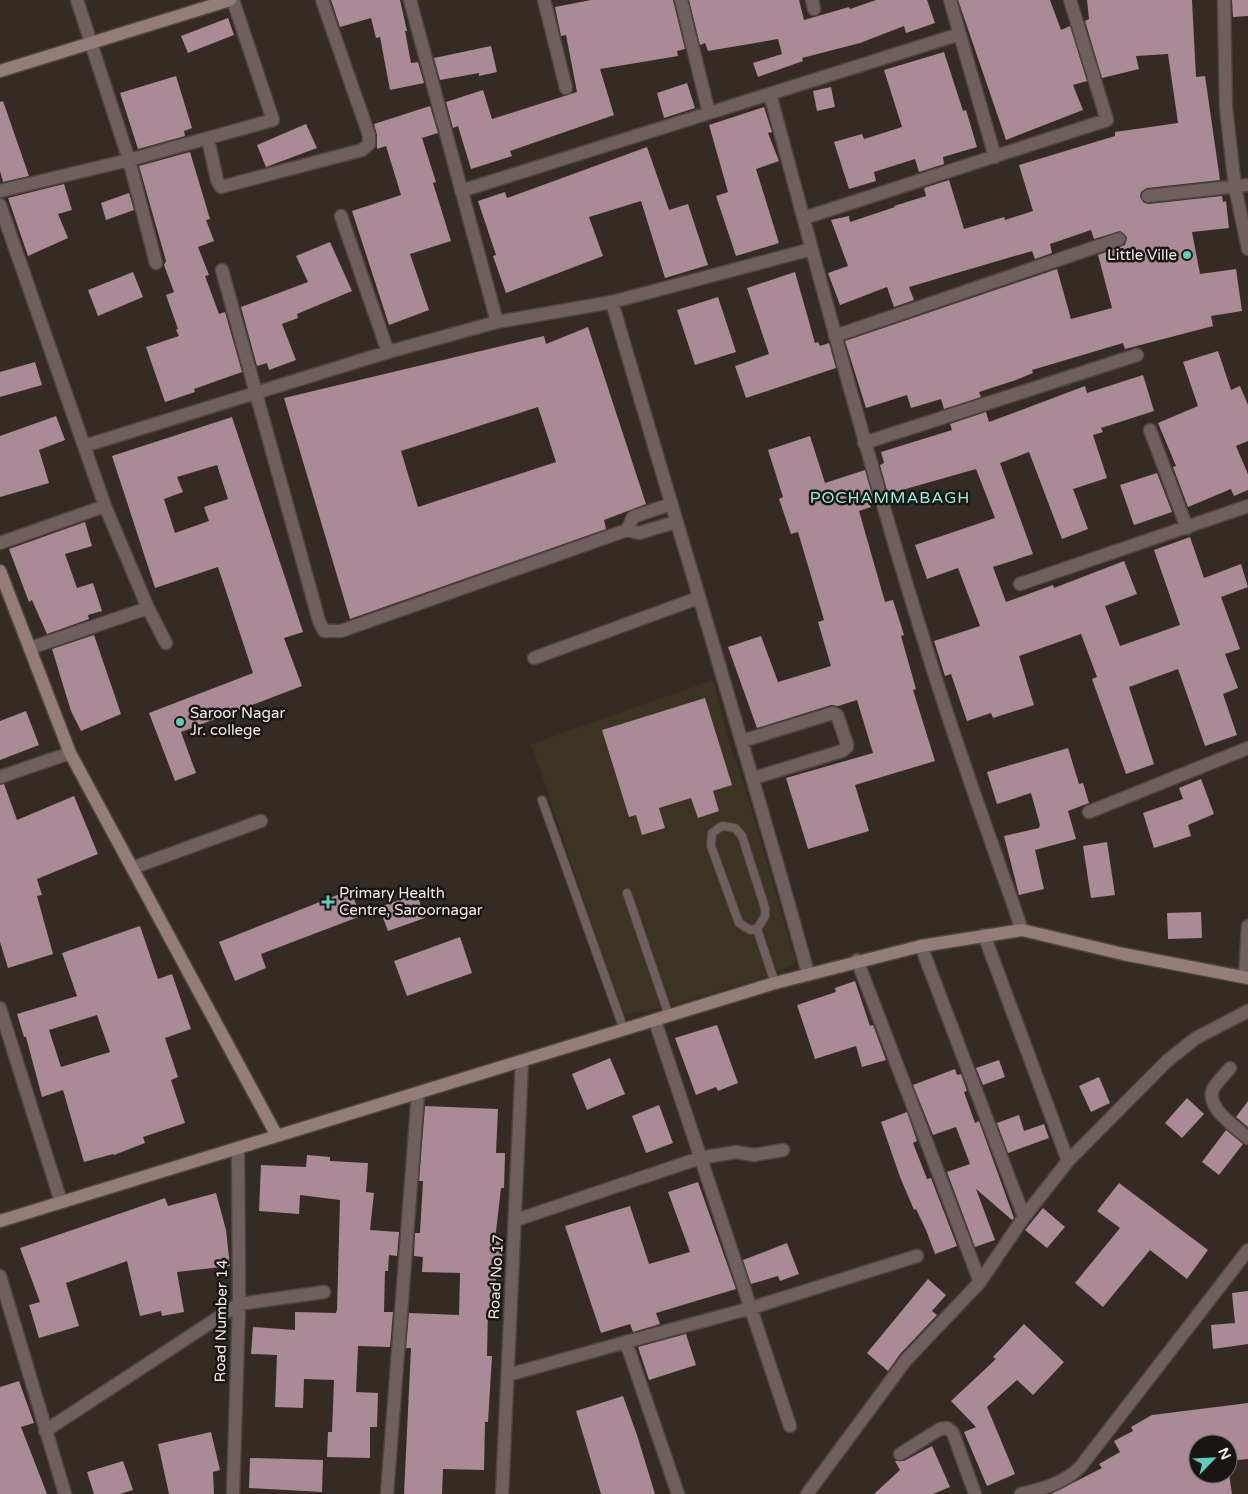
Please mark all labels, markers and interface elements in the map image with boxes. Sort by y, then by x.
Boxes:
place label: Little Ville [1107,246,1177,264]
marker: Little Ville [1181,249,1193,261]
district label: POCHAMMABAGH [810,488,970,508]
place label: Saroor Nagar Jr. college [190,704,285,739]
marker: Saroor Nagar Jr. college [174,716,186,728]
place label: Primary Health Centre, Saroornagar [339,884,483,919]
marker: Primary Health Centre, Saroornagar [321,895,335,909]
street label: Road No 17 [485,1234,507,1320]
street label: Road Number 14 [211,1259,231,1383]
north arrow [1188,1434,1238,1484]
text: N [1214,1445,1234,1463]

